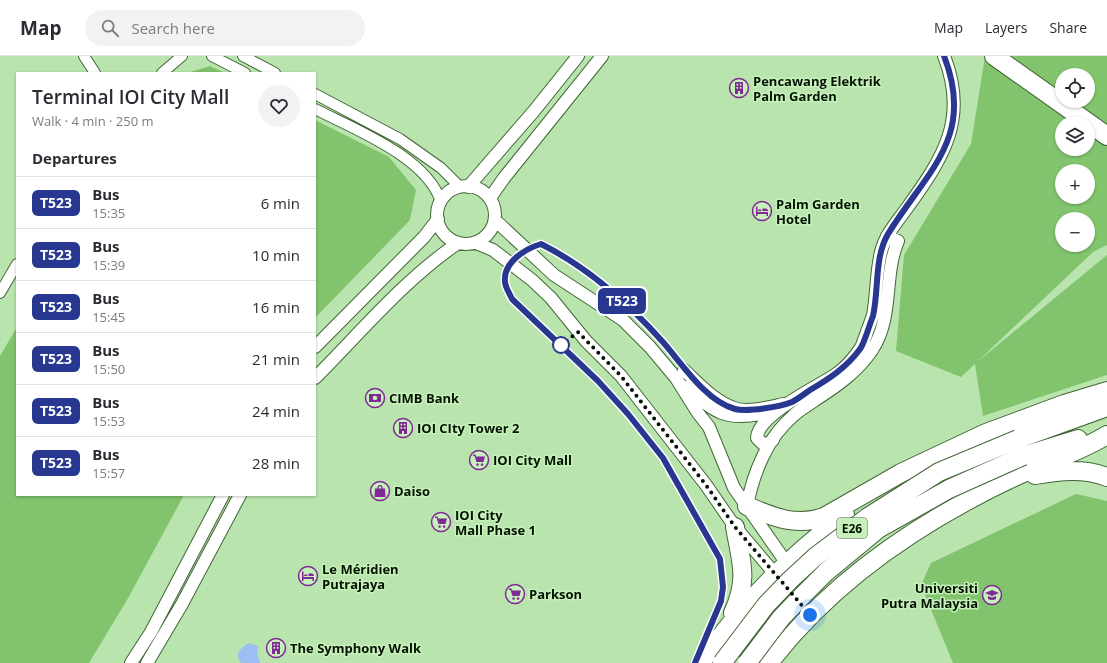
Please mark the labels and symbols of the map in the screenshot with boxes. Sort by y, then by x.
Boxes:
place label: Pencawang Elektrik Palm Garden [753,72,882,105]
building icon: Pencawang Elektrik Palm Garden [728,77,750,99]
place label: Palm Garden Hotel [776,195,860,228]
hotel icon: Palm Garden Hotel [751,200,773,222]
line badge: T523 [594,288,650,314]
unlabelled marker [552,336,570,354]
bank icon: CIMB Bank [364,387,386,409]
place label: CIMB Bank [389,389,460,407]
building icon: IOI CIty Tower 2 [392,417,414,439]
place label: IOI CIty Tower 2 [417,419,520,437]
supermarket icon: IOI City Mall [468,449,490,471]
place label: IOI City Mall [493,451,572,469]
shop icon: Daiso [369,480,391,502]
place label: Daiso [394,482,430,500]
place label: IOI City Mall Phase 1 [455,506,536,539]
supermarket icon: IOI City Mall Phase 1 [430,511,452,533]
road number: E26 [837,518,867,538]
place label: Le Méridien Putrajaya [322,560,399,593]
hotel icon: Le Méridien Putrajaya [297,565,319,587]
place label: Universiti Putra Malaysia [881,579,978,612]
supermarket icon: Parkson [504,583,526,605]
school or university icon: Universiti Putra Malaysia [981,584,1003,606]
place label: Parkson [529,585,582,603]
your location [800,605,820,625]
building icon: The Symphony Walk [265,637,287,659]
place label: The Symphony Walk [290,639,422,657]

